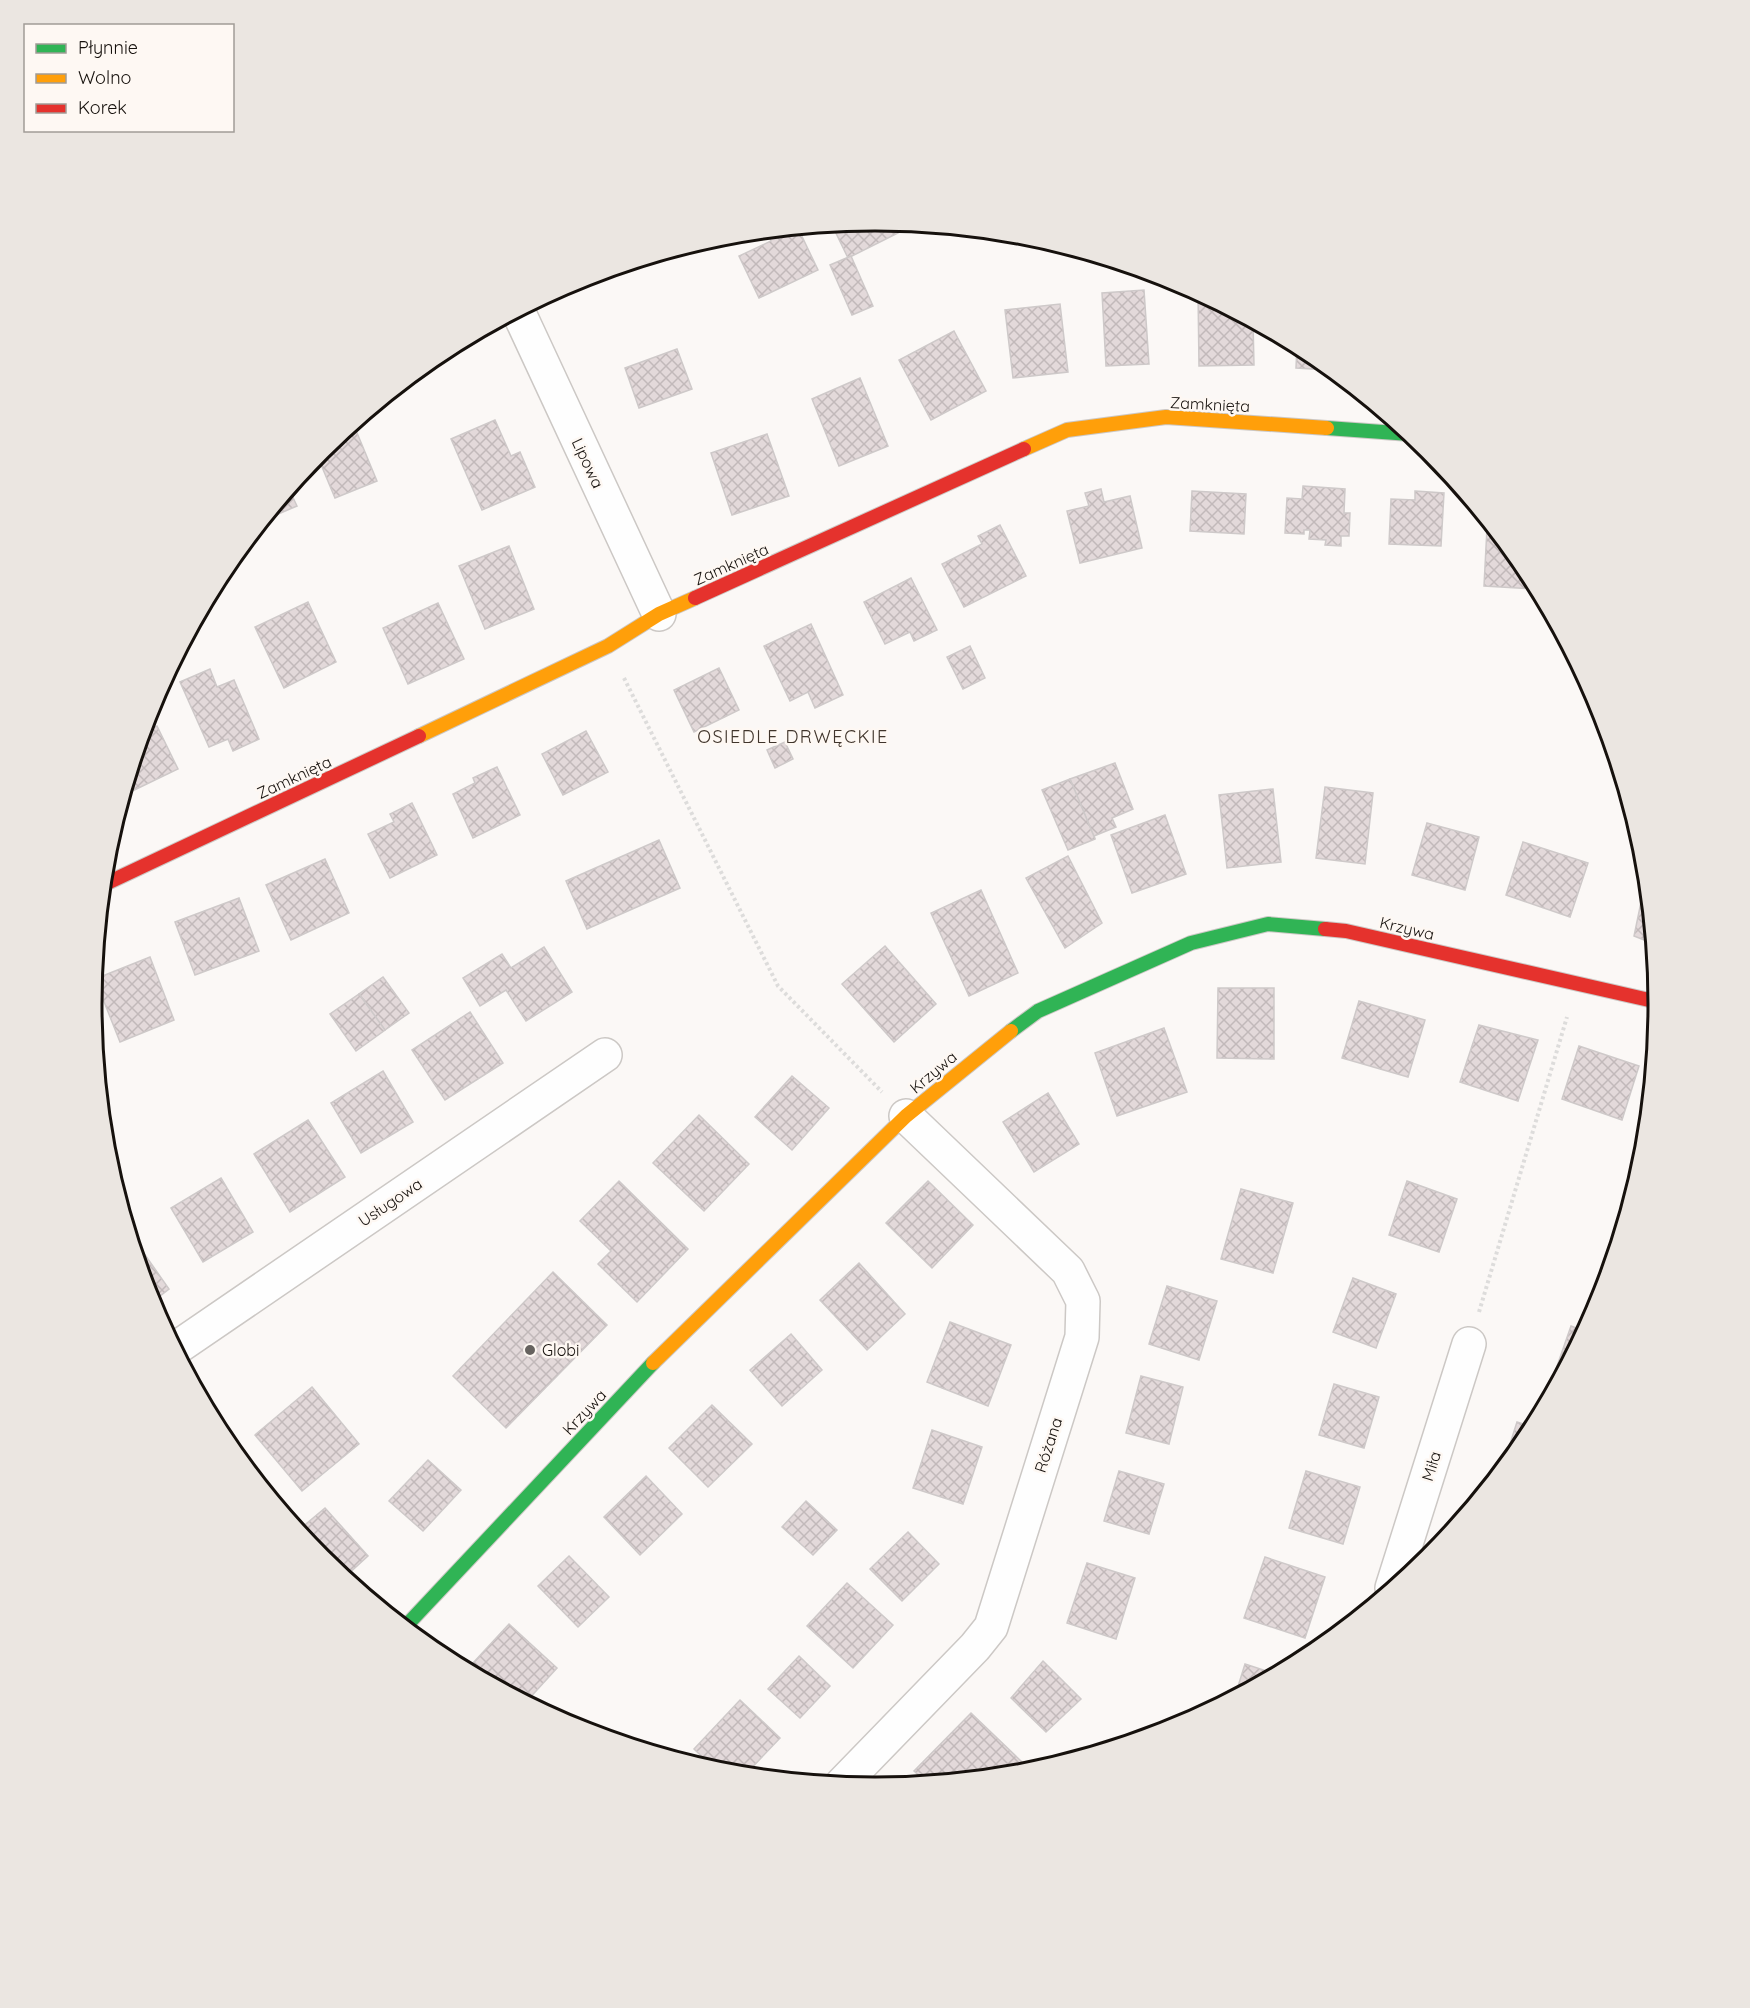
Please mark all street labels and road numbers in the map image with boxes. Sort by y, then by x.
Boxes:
street label: Zamknięta [1170,392,1250,416]
street label: Lipowa [568,435,608,491]
street label: Zamknięta [690,539,772,589]
street label: Zamknięta [254,751,334,803]
street label: Krzywa [1378,912,1436,944]
street label: Krzywa [905,1047,961,1097]
street label: Usługowa [354,1173,426,1231]
street label: Krzywa [558,1385,610,1439]
street label: Różana [1030,1415,1066,1475]
street label: Miła [1417,1449,1445,1483]

